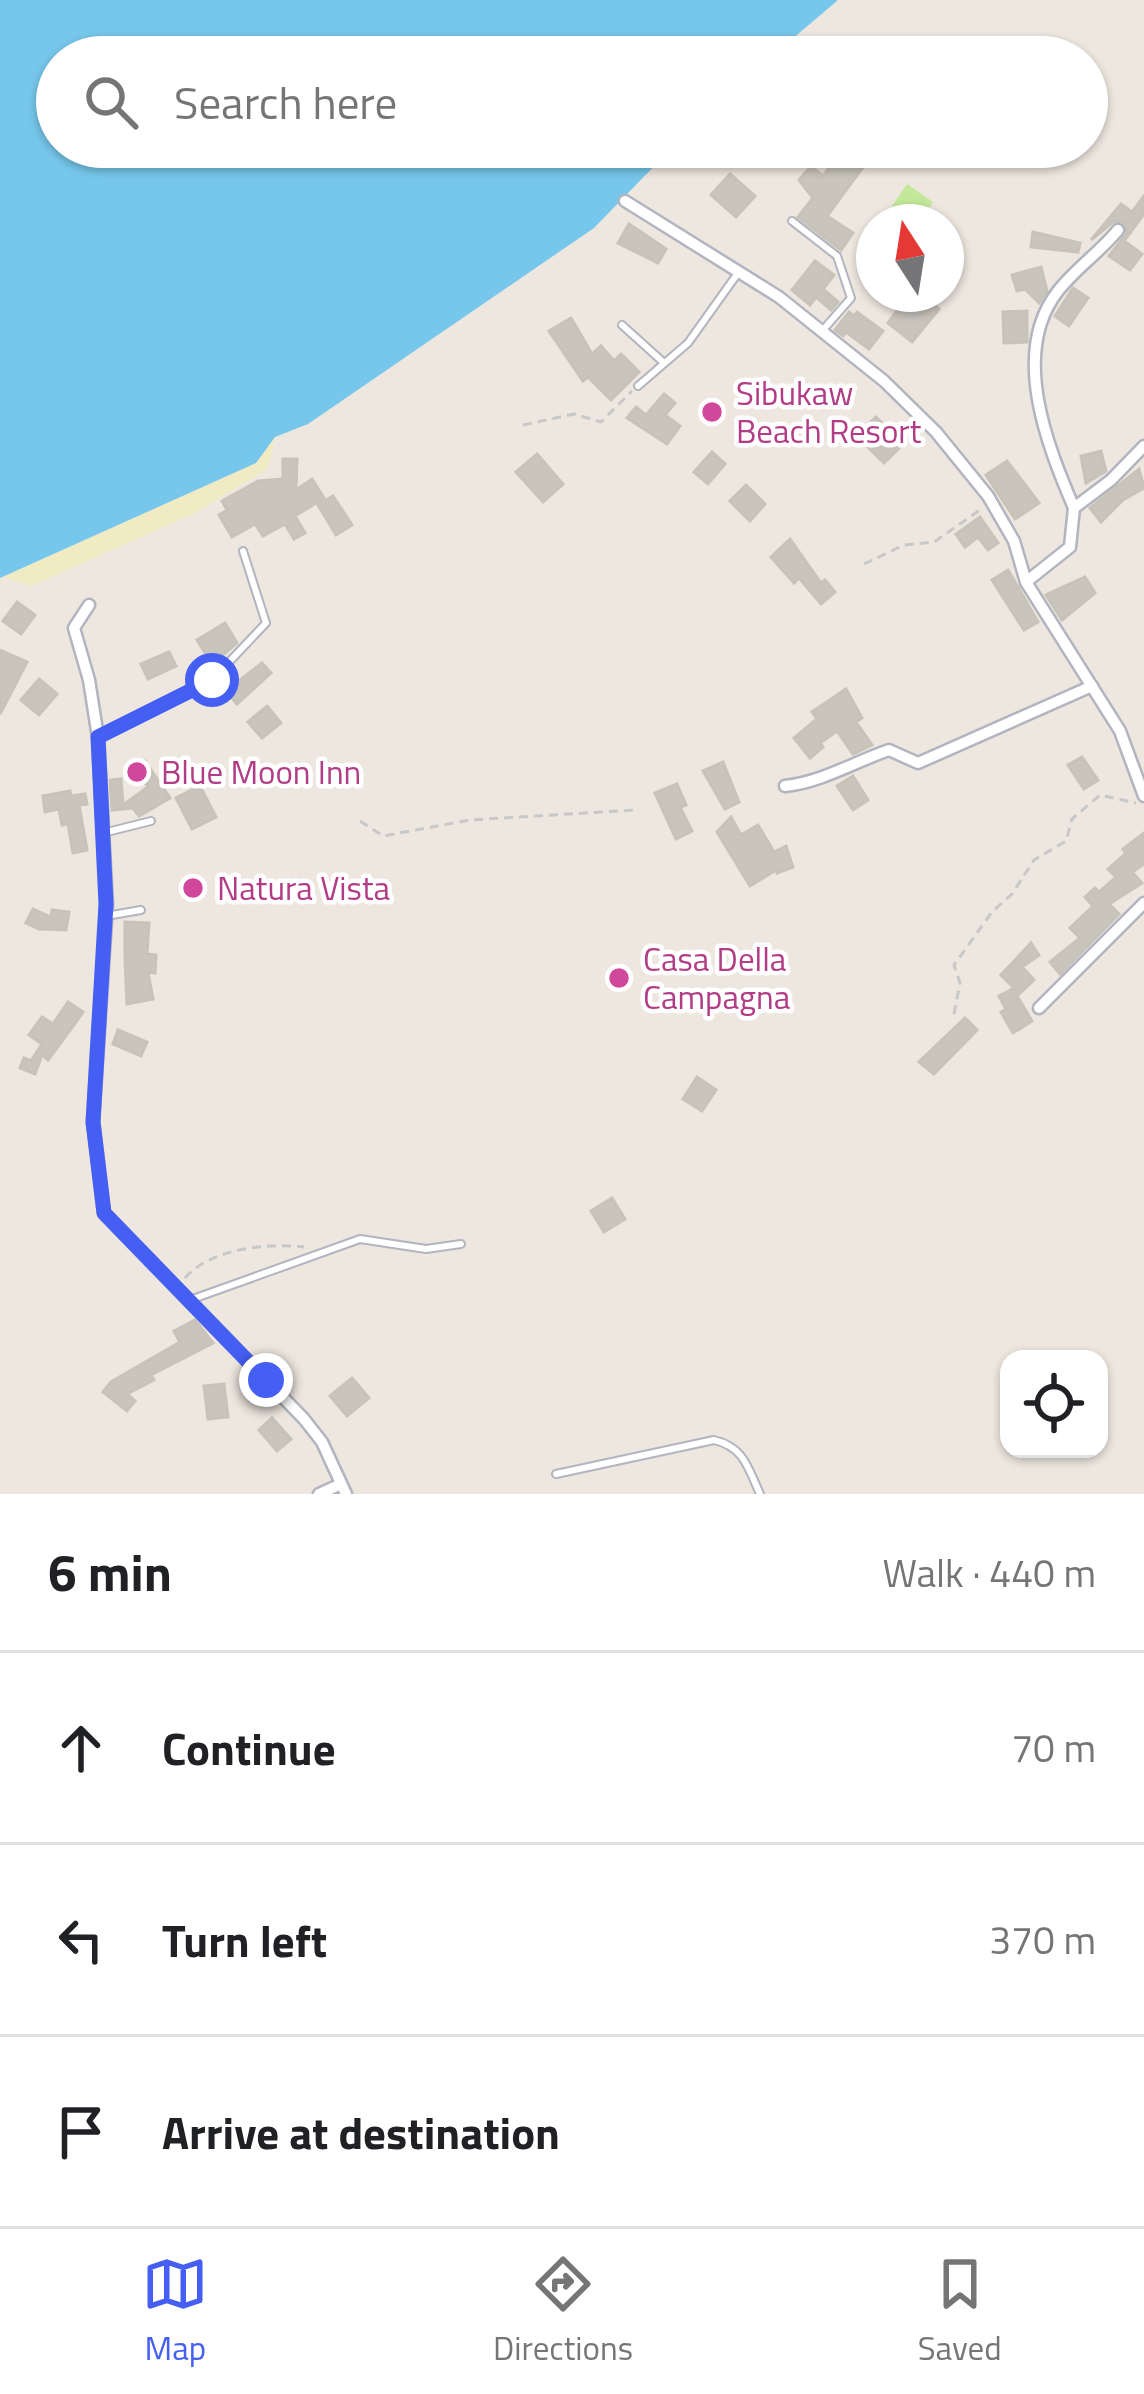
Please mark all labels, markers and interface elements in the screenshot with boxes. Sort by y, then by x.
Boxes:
search box [36,36,1108,168]
text: Search here [174,68,397,136]
icon: search [78,69,144,135]
north arrow [856,204,964,312]
place label: Sibukaw Beach Resort [736,368,922,456]
marker: Sibukaw Beach Resort [699,399,725,425]
route start [185,653,239,707]
place label: Blue Moon Inn [161,747,361,797]
marker: Blue Moon Inn [124,759,150,785]
place label: Natura Vista [217,863,390,913]
marker: Natura Vista [180,875,206,901]
place label: Casa Della Campagna [643,934,790,1022]
marker: Casa Della Campagna [606,965,632,991]
map controls [1000,1350,1108,1458]
button: locate [1000,1350,1108,1458]
route end [239,1353,293,1407]
text: 6 min [48,1533,172,1611]
text: Walk · 440 m [882,1543,1096,1602]
text: Continue [162,1714,336,1782]
icon: ahead [48,1715,114,1781]
text: 70 m [1011,1718,1096,1777]
text: Turn left [162,1906,327,1974]
icon: left [48,1907,114,1973]
text: 370 m [989,1910,1096,1969]
text: Arrive at destination [162,2098,560,2166]
icon: arrive [48,2099,114,2165]
tab: Map [142,2251,208,2373]
tab: Directions [493,2251,633,2373]
tab: Saved [918,2251,1002,2373]

